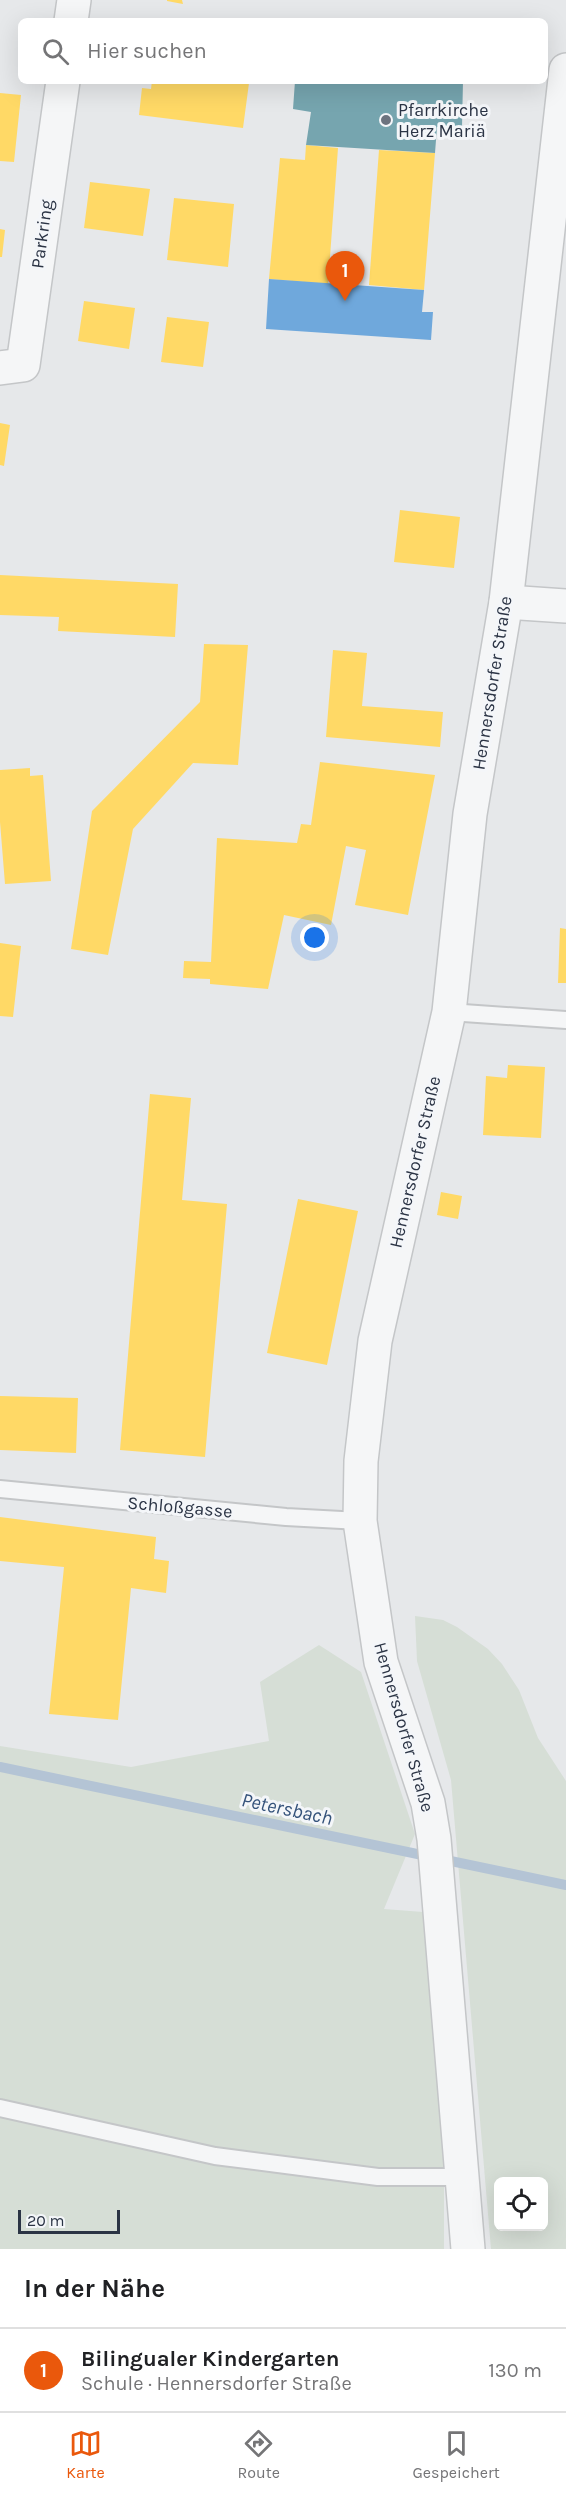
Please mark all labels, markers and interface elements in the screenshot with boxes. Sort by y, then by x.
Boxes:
search box [18,18,548,84]
icon: search [39,35,72,68]
text: Hier suchen [87,38,207,64]
place label: Pfarrkirche Herz Mariä [398,99,488,142]
marker: Pfarrkirche Herz Mariä [379,113,393,127]
street label: Parkring [26,198,58,270]
pin: 1 [326,252,364,301]
street label: Hennersdorfer Straße [467,594,517,772]
your location [300,923,329,952]
street label: Hennersdorfer Straße [385,1074,445,1250]
street label: Schloßgasse [127,1491,233,1523]
street label: Hennersdorfer Straße [369,1639,439,1815]
water label: Petersbach [239,1788,335,1830]
map controls [494,2177,548,2231]
button: locate [494,2177,548,2231]
scale bar [18,2207,120,2234]
text: 20 m [27,2211,65,2230]
text: In der Nähe [24,2273,165,2304]
text: Bilingualer Kindergarten [81,2346,339,2372]
text: 1 [40,2359,47,2382]
text: 130 m [488,2359,542,2382]
text: Schule · Hennersdorfer Straße [81,2372,352,2395]
tab: Karte [66,2427,105,2482]
tab: Route [237,2427,280,2482]
tab: Gespeichert [413,2427,500,2482]

